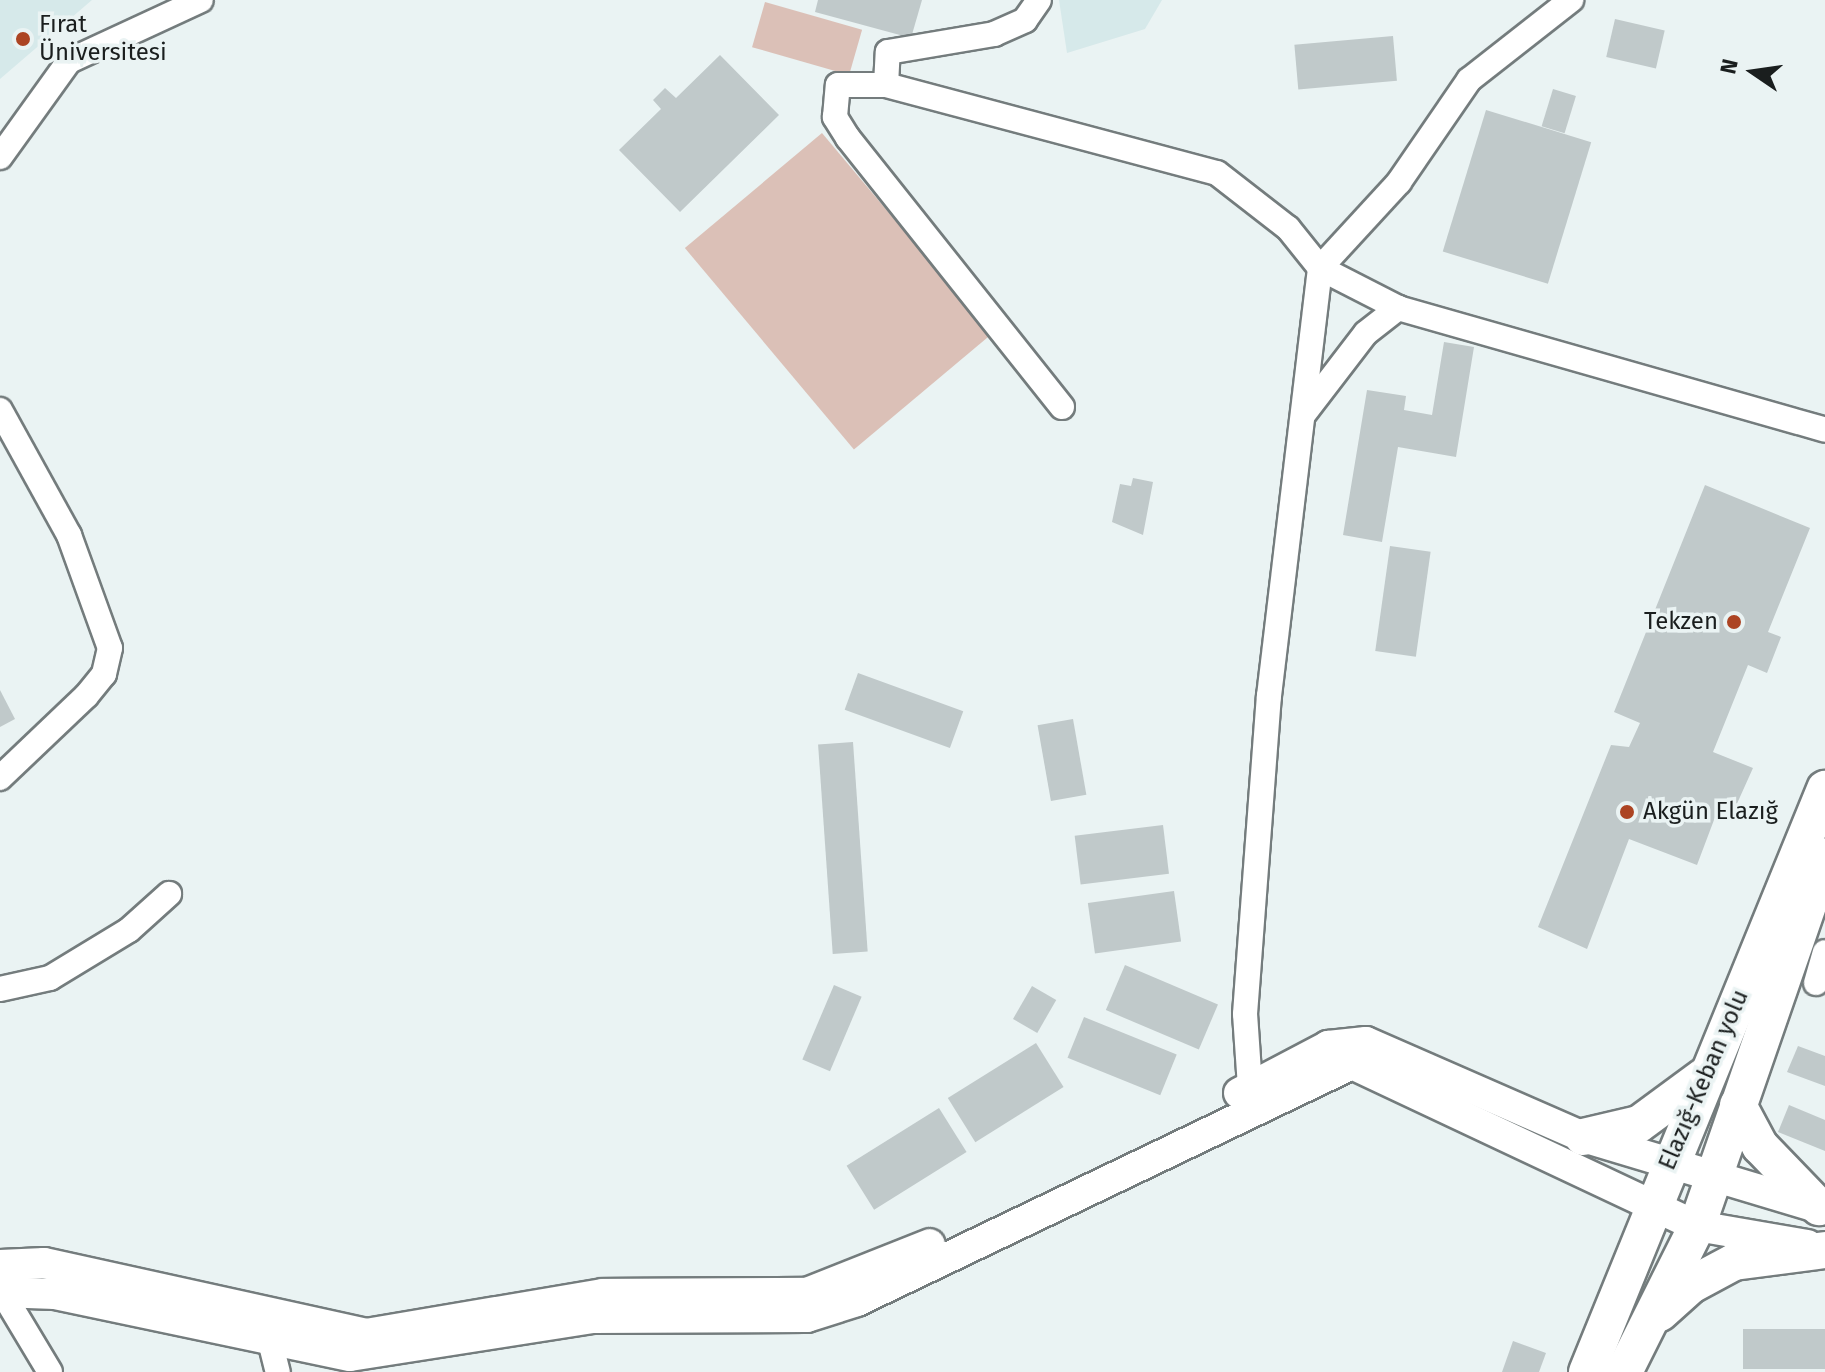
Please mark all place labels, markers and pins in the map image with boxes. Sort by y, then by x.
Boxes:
place label: Fırat Üniversitesi [39,11,167,67]
marker: Fırat Üniversitesi [14,30,32,48]
place label: Tekzen [1644,608,1718,636]
marker: Tekzen [1725,613,1743,631]
place label: Akgün Elazığ [1643,798,1778,826]
marker: Akgün Elazığ [1618,803,1636,821]

